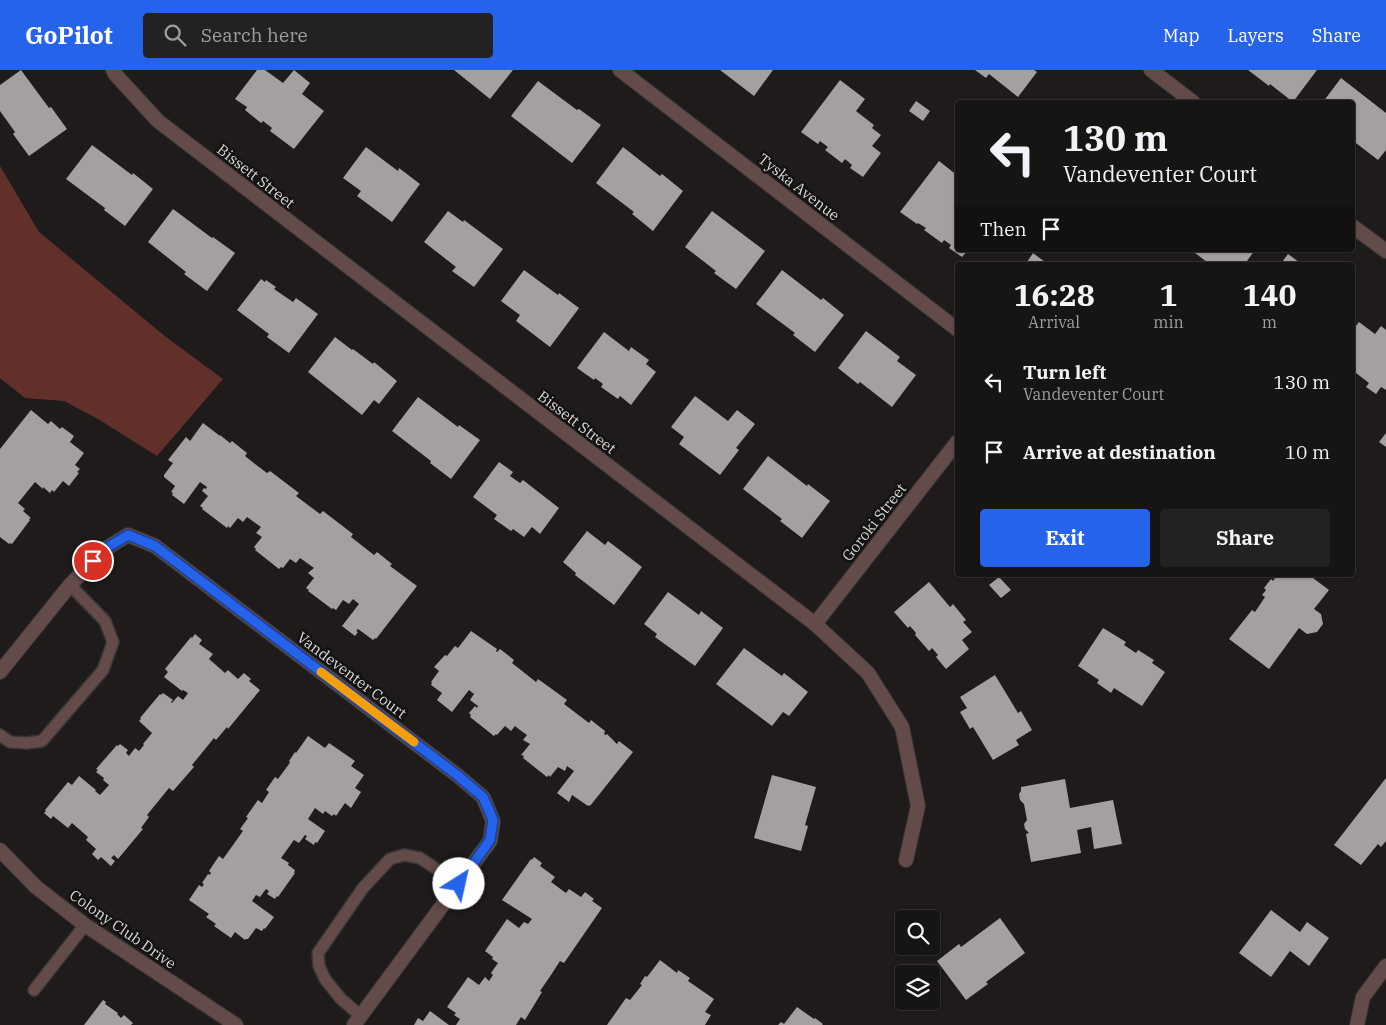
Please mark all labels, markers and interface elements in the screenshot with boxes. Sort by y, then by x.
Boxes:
search box [143,13,493,58]
text: GoPilot [25,19,113,51]
icon: search [161,21,189,49]
text: Search here [201,23,308,47]
text: Map [1163,24,1200,47]
text: Layers [1228,24,1284,47]
text: Share [1312,24,1361,47]
text: 130 m [1063,115,1168,161]
icon: left [980,120,1045,185]
street label: Bissett Street [213,140,299,212]
street label: Tyska Avenue [754,149,844,225]
text: Vandeventer Court [1063,159,1257,188]
icon: arrive [1037,215,1065,243]
text: Then [980,217,1027,241]
text: 16:28 [1014,275,1095,314]
text: 1 [1160,275,1178,314]
text: 140 [1242,275,1296,314]
text: Arrival [1028,312,1080,332]
text: min [1153,312,1184,332]
text: m [1262,312,1277,332]
text: Turn left [1023,360,1106,384]
icon: left [980,368,1008,396]
text: 130 m [1273,370,1330,394]
text: Vandeventer Court [1023,384,1164,404]
street label: Bissett Street [534,386,620,458]
icon: arrive [980,438,1008,466]
text: Arrive at destination [1023,440,1216,464]
text: 10 m [1285,440,1330,464]
street label: Goroki Street [838,479,910,565]
button: Exit [980,509,1150,567]
button: Share [1160,509,1330,567]
pin [72,540,114,582]
icon: arrive [79,547,107,575]
street label: Vandeventer Court [293,628,411,722]
position arrow [432,857,484,909]
street label: Colony Club Drive [66,885,180,973]
map controls [895,910,940,1010]
button: search [895,910,940,955]
button: layers [895,965,940,1010]

